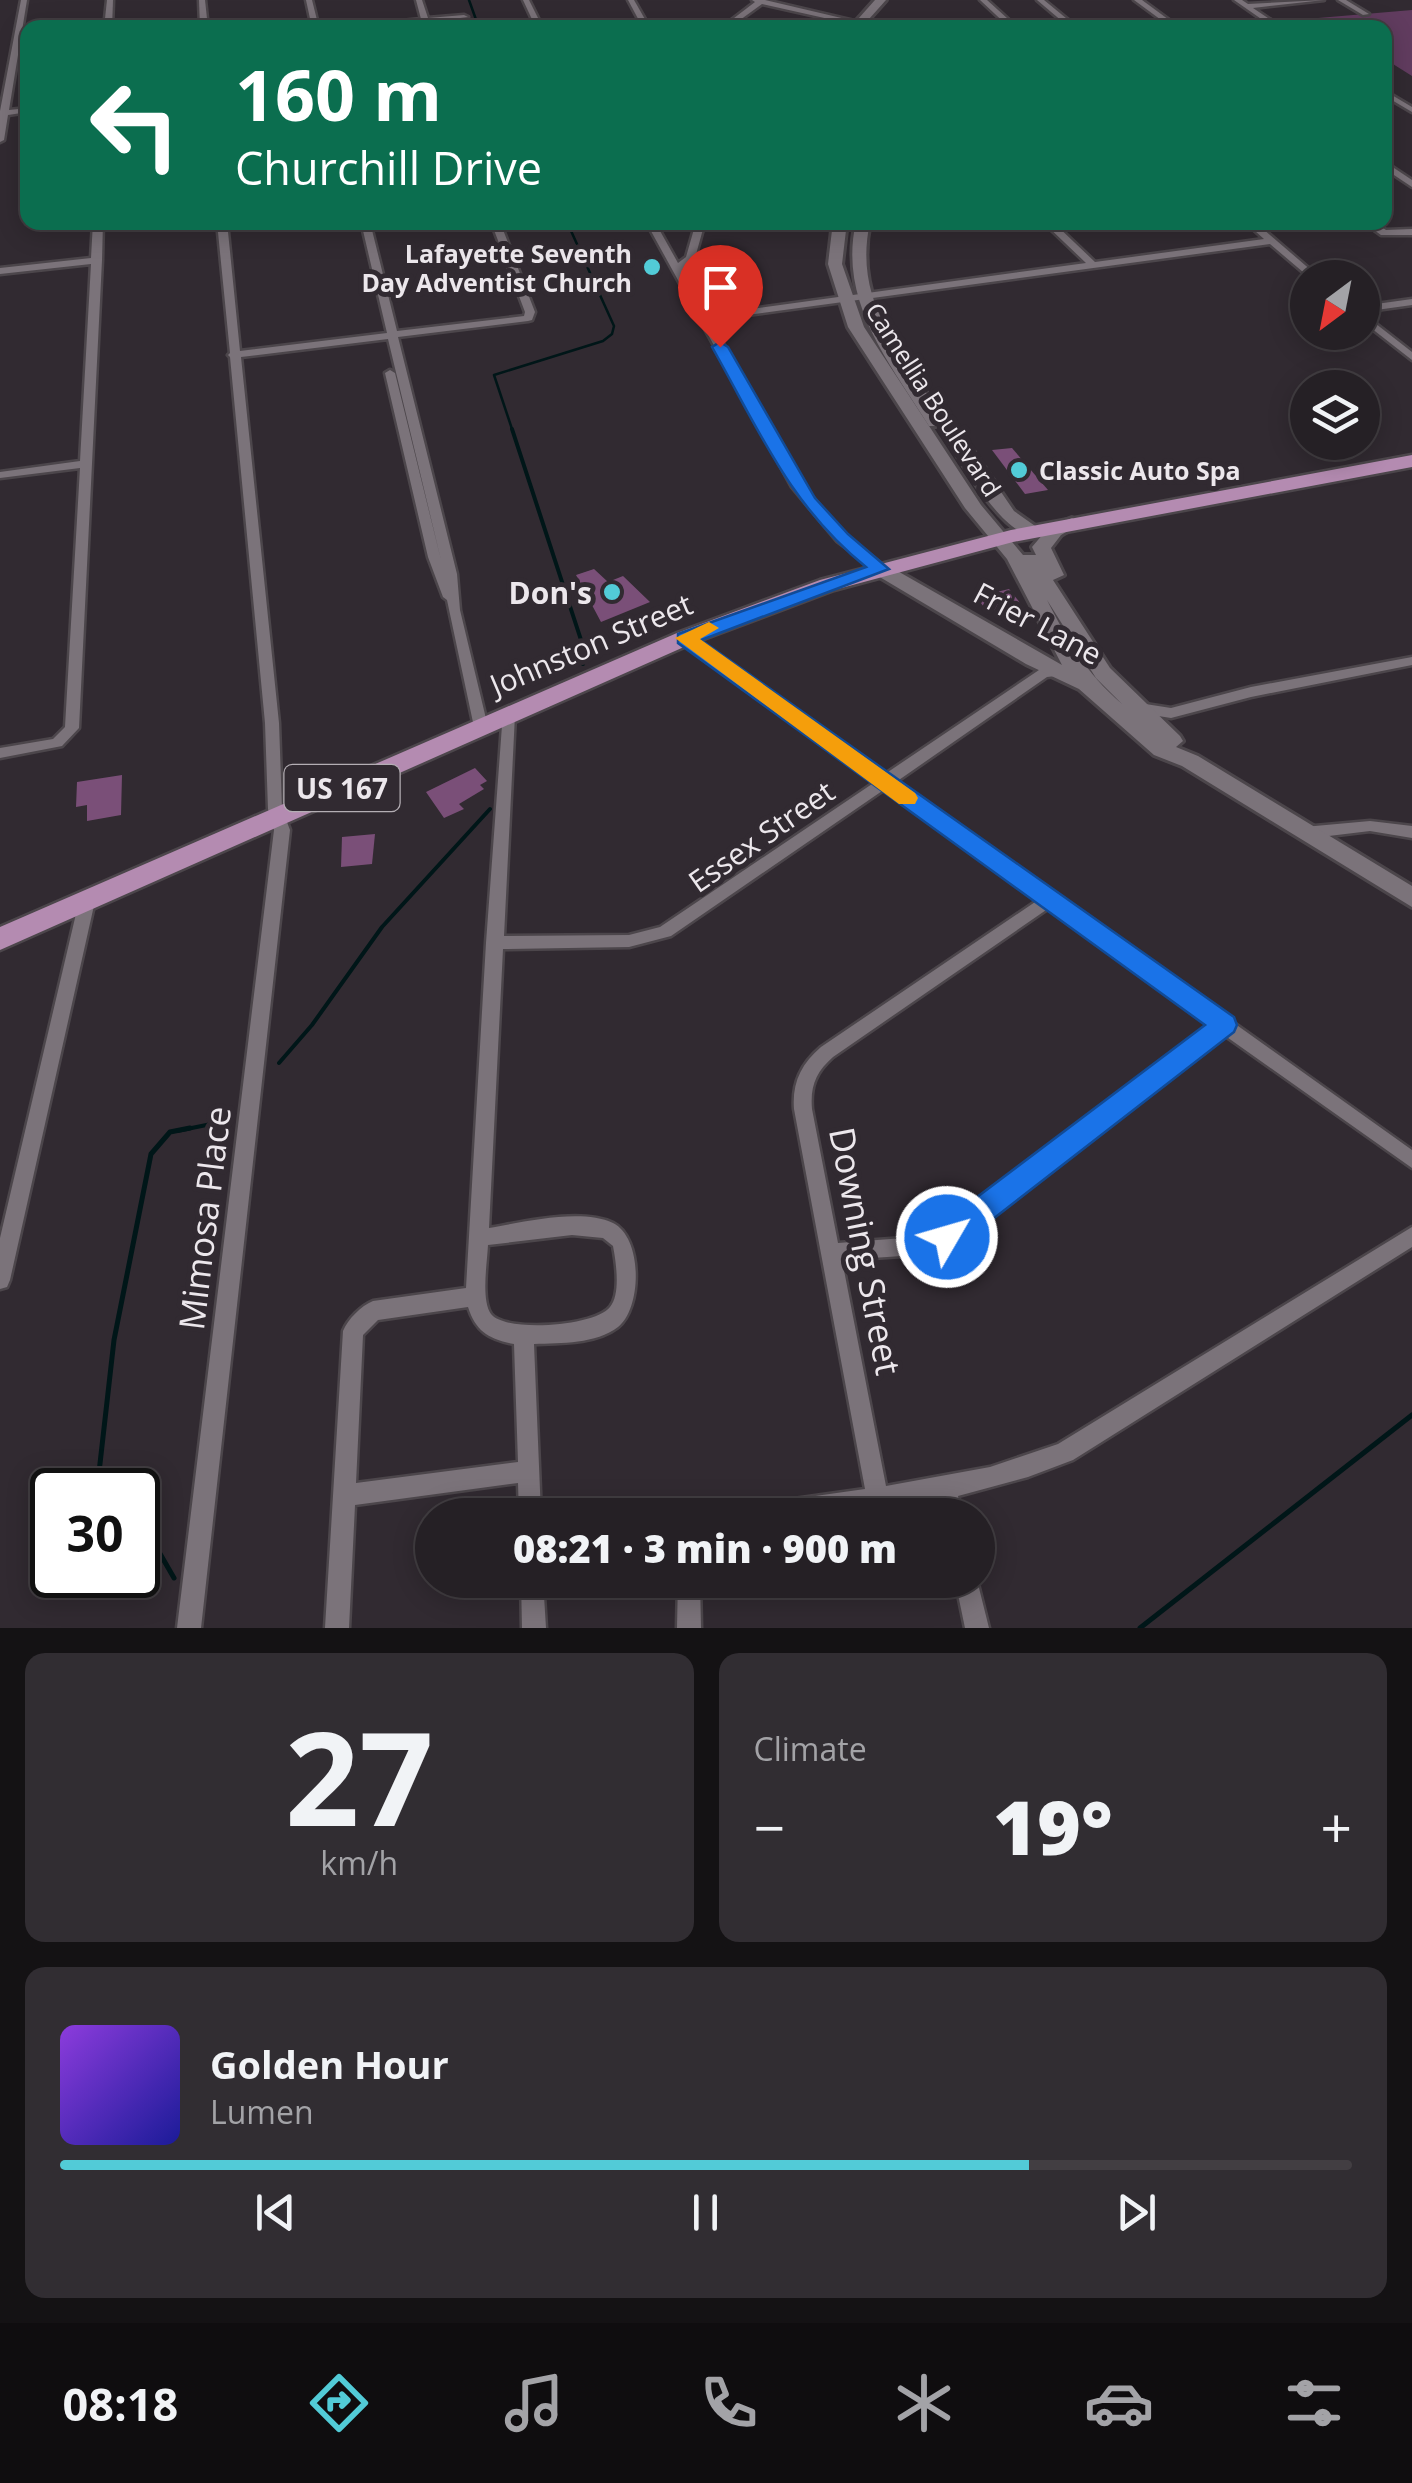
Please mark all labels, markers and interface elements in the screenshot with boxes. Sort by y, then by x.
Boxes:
text: 160 m [235,46,442,142]
icon: left [70,60,200,190]
text: Churchill Drive [235,137,542,198]
place label: Lafayette Seventh Day Adventist Church [362,236,632,299]
pin [678,245,763,348]
marker: Lafayette Seventh Day Adventist Church [641,256,663,278]
icon: arrive [693,260,748,315]
north arrow [1290,260,1380,350]
map controls [1290,260,1380,460]
street label: Camellia Boulevard [858,295,1010,503]
button: layers [1290,370,1380,460]
place label: Classic Auto Spa [1039,453,1241,487]
marker: Classic Auto Spa [1008,459,1030,481]
place label: Don's [509,572,592,613]
street label: Frier Lane [967,572,1109,674]
marker: Don's [601,581,623,603]
street label: Johnston Street [481,583,698,706]
road number: US 167 [284,765,400,811]
street label: Essex Street [680,771,842,901]
street label: Mimosa Place [167,1104,241,1332]
street label: Downing Street [819,1123,913,1379]
position arrow [895,1185,999,1289]
speed limit sign: 30 [30,1468,160,1598]
text: 08:21 · 3 min · 900 m [513,1522,897,1574]
text: 27 [285,1687,434,1864]
text: Climate [754,1727,867,1770]
text: 19° [993,1775,1113,1877]
text: − [754,1789,785,1864]
text: + [1321,1789,1352,1864]
text: km/h [320,1841,398,1884]
text: Golden Hour [210,2038,449,2090]
text: Lumen [210,2090,314,2133]
icon: previous [248,2185,303,2240]
icon: pause [678,2185,733,2240]
icon: next [1109,2185,1164,2240]
icon: directions [304,2368,374,2438]
icon: music [499,2368,569,2438]
icon: phone [694,2368,764,2438]
icon: climate [889,2368,959,2438]
icon: car [1084,2368,1154,2438]
icon: filters [1279,2368,1349,2438]
text: 08:18 [63,2373,178,2434]

